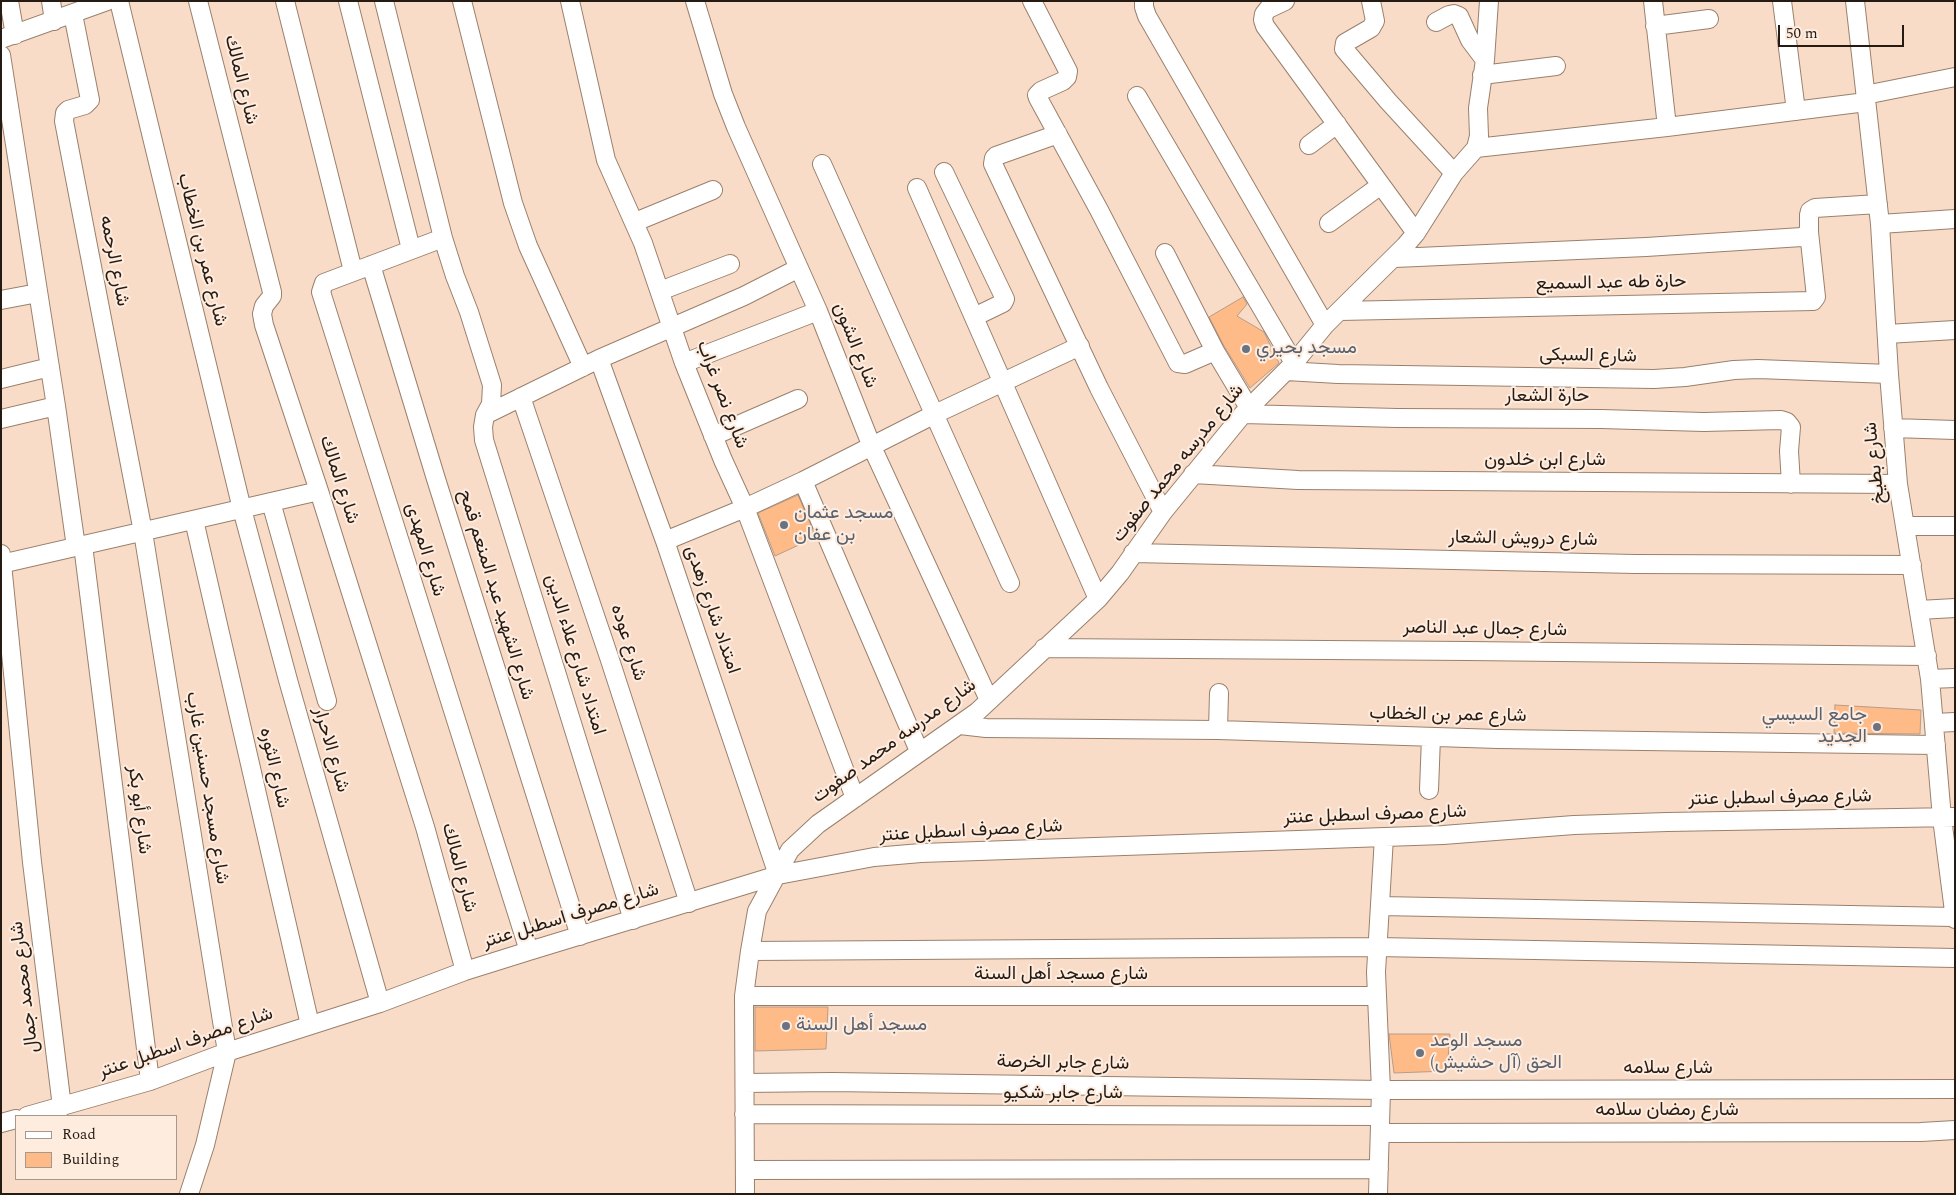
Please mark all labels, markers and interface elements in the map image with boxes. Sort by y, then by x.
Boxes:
scale bar [1781,15,1907,47]
text: 50 m [1786,22,1818,45]
street label: شارع المالك [218,33,262,127]
street label: شارع عمر بن الخطاب [171,171,231,329]
street label: شارع الرحمه [93,214,133,308]
street label: حارة طه عبد السميع [1535,271,1687,297]
street label: شارع الشون [827,300,881,392]
street label: شارع نصر غراب [690,338,752,452]
place label: مسجد بحيري [1256,338,1357,360]
marker: مسجد بحيري [1240,343,1252,355]
street label: شارع السبكى [1539,345,1637,369]
street label: شارع مدرسه محمد صفوت [1108,380,1250,548]
street label: حارة الشعار [1505,386,1589,408]
street label: شارع بطيخ [1860,421,1892,505]
street label: شارع المالك [313,433,363,527]
street label: شارع ابن خلدون [1484,450,1606,472]
street label: شارع الشهيد عبد المنعم قمح [452,487,538,703]
street label: شارع المهدى [399,500,449,600]
place label: مسجد عثمان بن عفان [794,503,893,547]
marker: مسجد عثمان بن عفان [778,519,790,531]
street label: شارع درويش الشعار [1448,527,1598,553]
street label: امتداد شارع زهدى [678,543,744,677]
street label: امتداد شارع علاء الدين [539,572,609,738]
street label: شارع عوده [604,602,650,684]
street label: شارع جمال عبد الناصر [1403,617,1567,643]
street label: شارع مدرسه محمد صفوت [809,675,981,809]
street label: شارع مسجد حسنين غارب [180,690,232,886]
street label: شارع عمر بن الخطاب [1369,703,1527,729]
street label: شارع الاحرار [307,705,353,795]
place label: جامع السيسي الجديد [1762,705,1867,749]
marker: جامع السيسي الجديد [1871,721,1883,733]
street label: شارع الثوره [253,725,293,811]
street label: شارع أبو بكر [121,765,155,855]
street label: شارع مصرف اسطبل عنتر [1688,786,1872,812]
street label: شارع مصرف اسطبل عنتر [1283,801,1467,831]
street label: شارع مصرف اسطبل عنتر [879,816,1063,848]
street label: شارع المالك [435,821,481,915]
street label: شارع مصرف اسطبل عنتر [480,879,662,955]
street label: شارع محمد جمال [7,920,45,1054]
street label: شارع مسجد أهل السنة [974,964,1148,986]
street label: شارع مصرف اسطبل عنتر [96,1003,276,1085]
place label: مسجد أهل السنة [796,1015,927,1037]
marker: مسجد أهل السنة [780,1020,792,1032]
place label: مسجد الوعد الحق (آل حشيش) [1430,1031,1562,1075]
marker: مسجد الوعد الحق (آل حشيش) [1414,1047,1426,1059]
street label: شارع جابر الخرصة [996,1051,1130,1077]
street label: شارع سلامه [1623,1058,1713,1080]
street label: شارع جابر شكيو [1003,1083,1123,1105]
street label: شارع رمضان سلامه [1595,1100,1739,1122]
legend [15,1115,178,1180]
text: Road [62,1123,96,1146]
text: Building [62,1148,119,1171]

